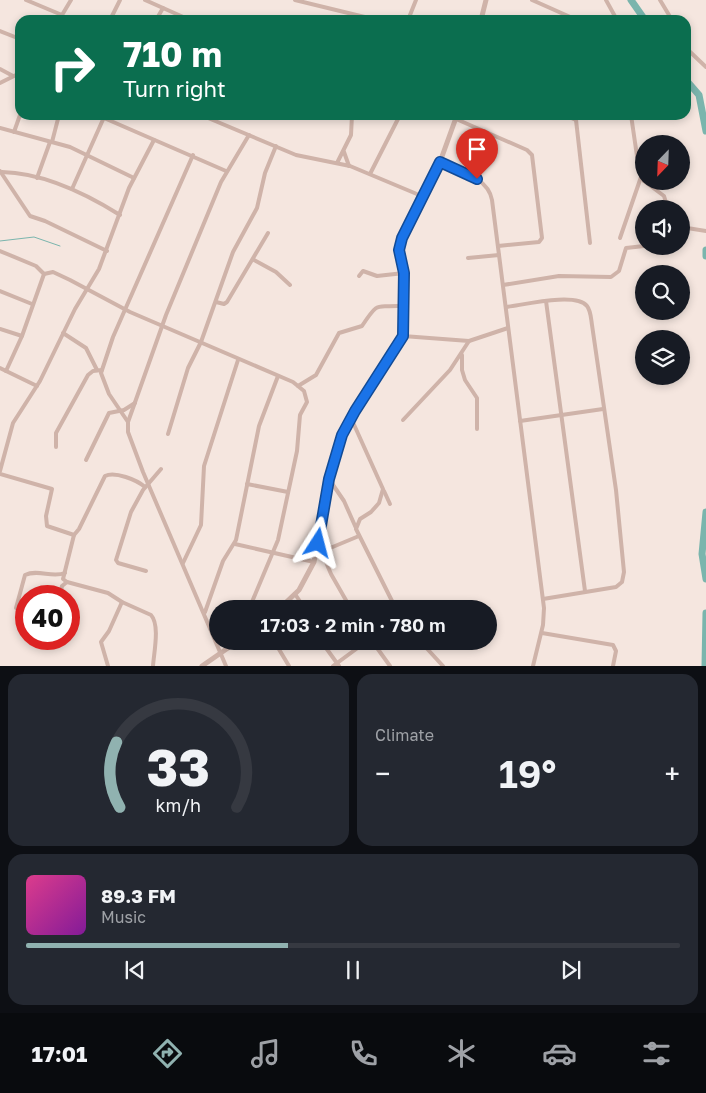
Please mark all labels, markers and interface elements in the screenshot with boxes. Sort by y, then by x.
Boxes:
text: 710 m [123,33,222,75]
icon: right [40,35,105,100]
text: Turn right [123,75,226,102]
pin [456,128,498,179]
icon: arrive [463,135,491,163]
north arrow [635,135,690,190]
map controls [635,135,690,385]
button: sound [635,200,690,255]
button: search [635,265,690,320]
button: layers [635,330,690,385]
position arrow [291,516,343,568]
speed limit sign: 40 [15,585,80,650]
text: 17:03 · 2 min · 780 m [260,613,446,636]
text: Climate [375,725,434,745]
text: 33 [147,735,210,797]
text: 19° [499,751,556,796]
text: − [375,757,390,790]
text: + [665,757,680,790]
text: km/h [156,794,201,816]
text: 89.3 FM [101,884,176,907]
text: Music [101,907,146,927]
icon: previous [121,956,149,984]
icon: pause [339,956,367,984]
icon: next [557,956,585,984]
icon: directions [150,1036,185,1071]
icon: music [248,1036,283,1071]
icon: phone [346,1036,381,1071]
icon: climate [444,1036,479,1071]
icon: car [542,1036,577,1071]
icon: filters [639,1036,674,1071]
text: 17:01 [31,1040,87,1067]

